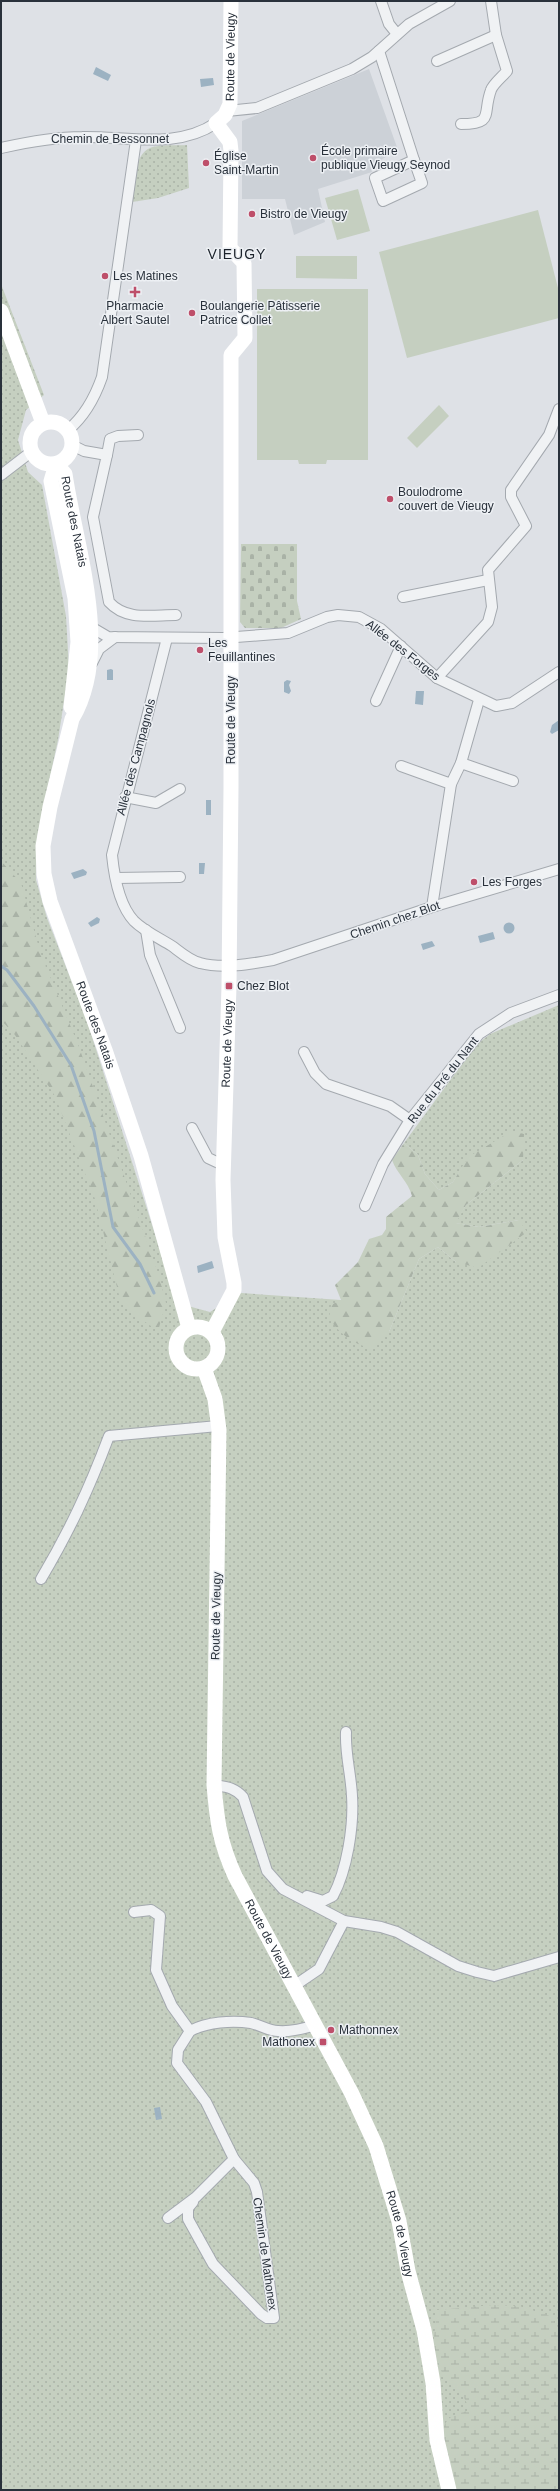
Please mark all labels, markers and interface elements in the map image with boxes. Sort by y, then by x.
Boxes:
street label: Route de Vieugy [223,12,238,101]
street label: Chemin de Bessonnet [51,132,170,146]
place label: École primaire publique Vieugy Seynod [321,143,450,172]
place label: Église Saint-Martin [214,148,279,177]
marker: École primaire publique Vieugy Seynod [308,153,318,163]
marker: Église Saint-Martin [201,158,211,168]
place label: Bistro de Vieugy [260,207,347,221]
marker: Bistro de Vieugy [247,209,257,219]
district label: VIEUGY [208,246,266,262]
place label: Les Matines [113,269,178,283]
marker: Les Matines [100,271,110,281]
marker: Pharmacie Albert Sautel [130,287,140,297]
place label: Pharmacie Albert Sautel [101,299,169,327]
place label: Boulangerie Pâtisserie Patrice Collet [200,299,320,327]
marker: Boulangerie Pâtisserie Patrice Collet [187,308,197,318]
street label: Route des Natais [58,475,90,568]
place label: Boulodrome couvert de Vieugy [398,485,494,513]
marker: Boulodrome couvert de Vieugy [385,494,395,504]
street label: Allée des Forges [363,617,443,683]
place label: Les Feuillantines [208,636,275,664]
marker: Les Feuillantines [195,645,205,655]
street label: Route de Vieugy [224,676,238,764]
street label: Allée des Campagnols [114,697,158,817]
place label: Les Forges [482,875,542,889]
marker: Les Forges [469,877,479,887]
street label: Chemin chez Blot [348,898,442,942]
street label: Route des Natais [73,979,118,1071]
place label: Chez Blot [237,979,290,993]
marker: Chez Blot [224,981,234,991]
street label: Route de Vieugy [219,999,236,1088]
street label: Rue du Pré du Nant [405,1033,482,1126]
street label: Route de Vieugy [208,1572,224,1660]
street label: Route de Vieugy [242,1897,296,1982]
place label: Mathonnex [339,2023,398,2037]
marker: Mathonnex [326,2025,336,2035]
place label: Mathonex [262,2035,315,2049]
marker: Mathonex [318,2037,328,2047]
street label: Route de Vieugy [383,2189,416,2279]
street label: Chemin de Mathonex [250,2197,280,2311]

